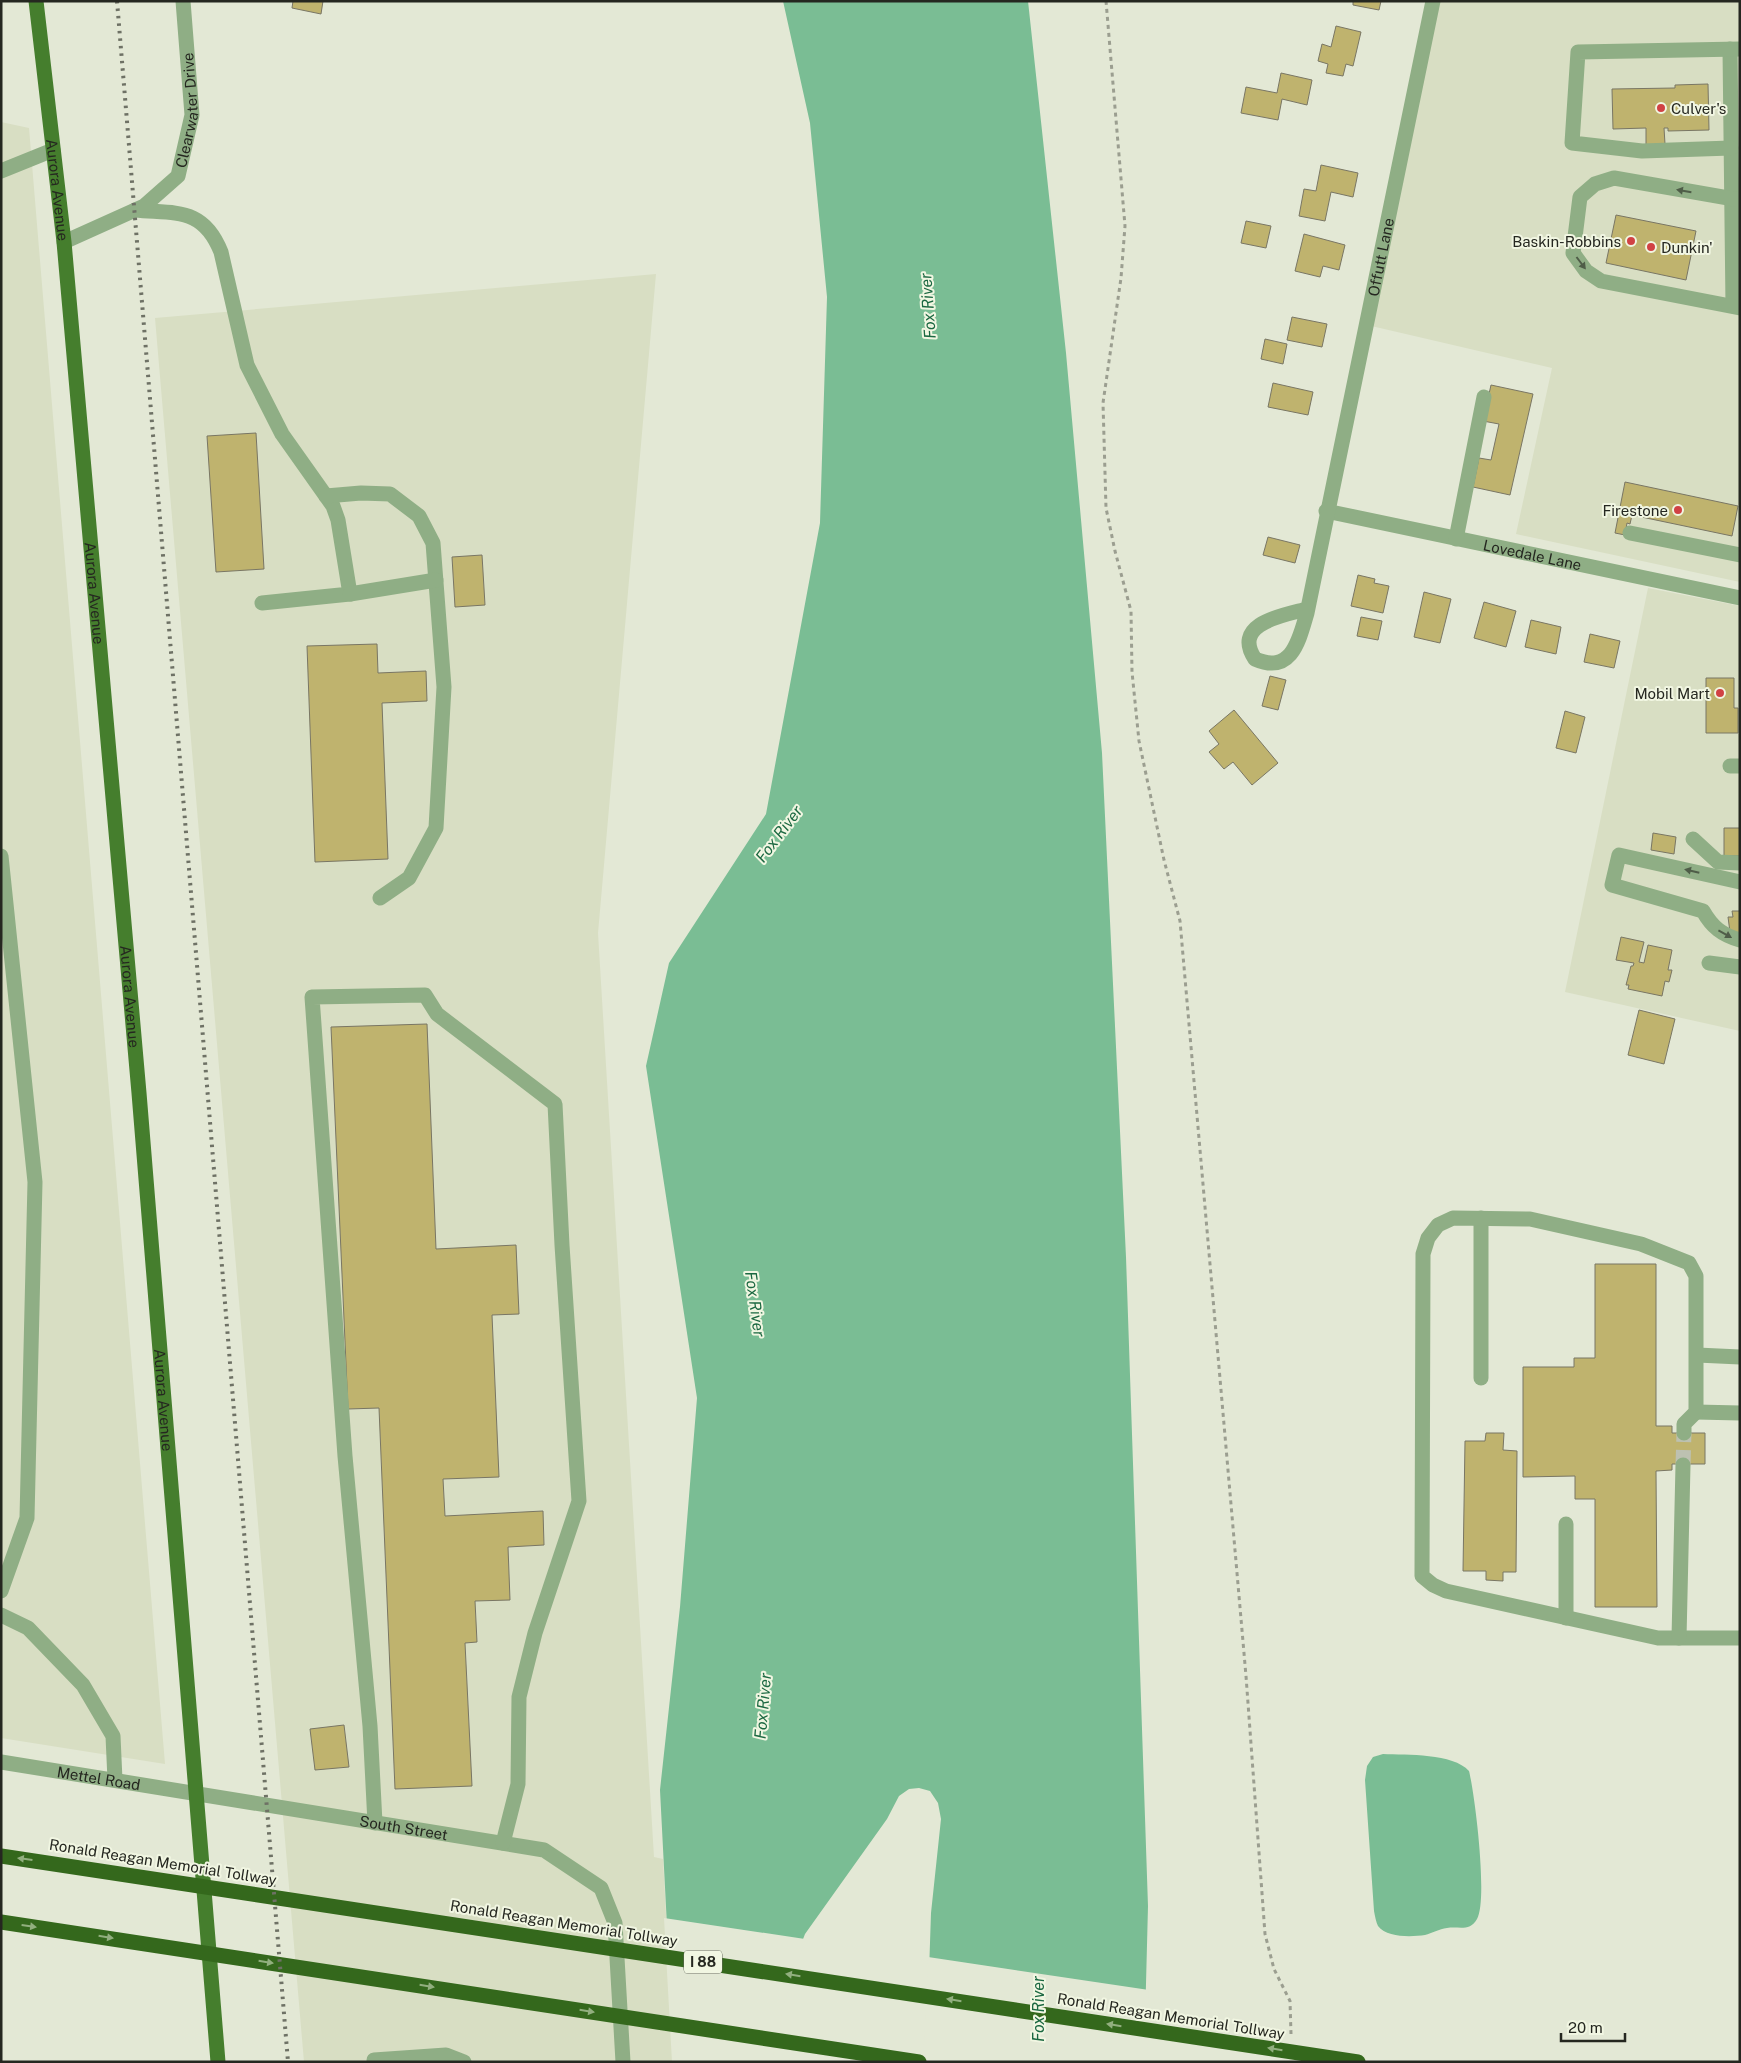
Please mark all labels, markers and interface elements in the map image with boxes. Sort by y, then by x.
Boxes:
street label: Clearwater Drive [172,52,201,169]
place label: Culver's [1671,100,1726,117]
marker: Culver's [1655,102,1667,114]
street label: Aurora Avenue [44,138,72,242]
one-way arrow [1676,187,1692,195]
street label: Offutt Lane [1364,216,1397,298]
place label: Baskin-Robbins [1512,233,1621,250]
marker: Baskin-Robbins [1625,235,1637,247]
place label: Dunkin' [1661,239,1713,256]
marker: Dunkin' [1645,241,1657,253]
one-way arrow [1575,256,1586,269]
water label: Fox River [916,271,940,340]
place label: Firestone [1602,502,1668,519]
marker: Firestone [1672,504,1684,516]
street label: Lovedale Lane [1482,536,1583,573]
street label: Aurora Avenue [82,541,108,645]
place label: Mobil Mart [1634,685,1710,702]
marker: Mobil Mart [1714,687,1726,699]
water label: Fox River [752,801,807,866]
one-way arrow [1685,867,1700,875]
one-way arrow [1718,929,1731,938]
street label: Aurora Avenue [118,945,143,1048]
water label: Fox River [741,1270,769,1339]
street label: Aurora Avenue [151,1348,177,1452]
water label: Fox River [751,1671,775,1740]
street label: Mettel Road [56,1763,142,1793]
street label: South Street [358,1812,449,1843]
street label: Ronald Reagan Memorial Tollway [48,1836,278,1888]
one-way arrow [16,1855,32,1863]
street label: Ronald Reagan Memorial Tollway [449,1897,679,1949]
one-way arrow [22,1922,38,1930]
one-way arrow [98,1933,114,1941]
road number: I 88 [684,1950,722,1974]
one-way arrow [259,1958,275,1966]
one-way arrow [785,1971,801,1979]
water label: Fox River [1029,1975,1048,2042]
one-way arrow [419,1983,435,1991]
street label: Ronald Reagan Memorial Tollway [1056,1990,1286,2042]
one-way arrow [945,1996,961,2004]
one-way arrow [580,2007,596,2015]
scale bar [1561,2010,1625,2042]
text: 20 m [1568,2019,1603,2036]
one-way arrow [1106,2020,1122,2028]
one-way arrow [1266,2045,1282,2053]

